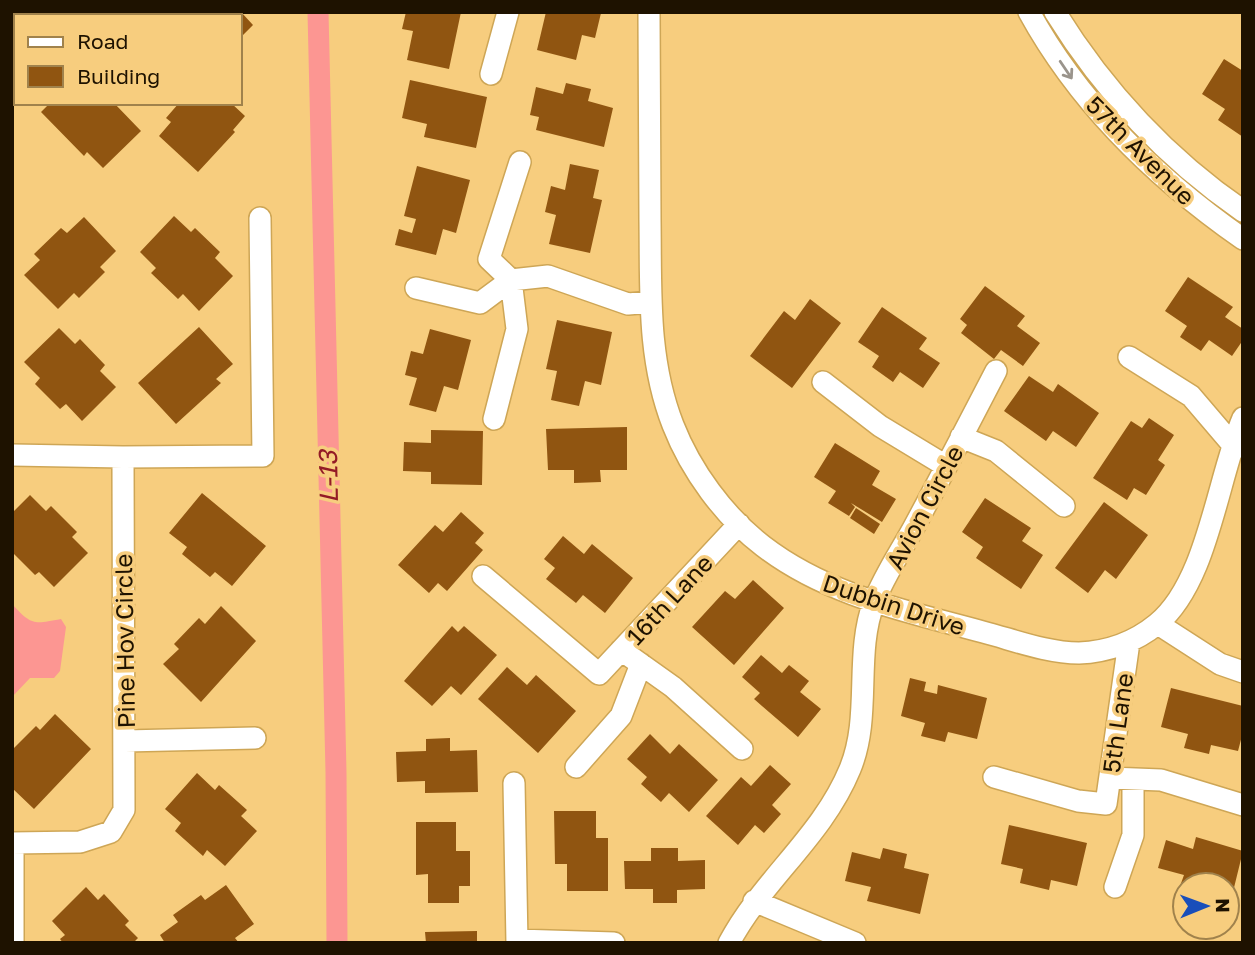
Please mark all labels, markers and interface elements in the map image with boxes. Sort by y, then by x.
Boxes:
legend [14,14,242,105]
text: Road [77,28,128,54]
one-way arrow [1059,59,1073,79]
text: Building [77,63,160,89]
street label: 57th Avenue [1081,90,1201,210]
street label: Avion Circle [879,440,969,574]
water label: L-13 [312,448,344,504]
street label: 16th Lane [620,548,718,650]
street label: Pine Hov Circle [108,553,140,729]
street label: Dubbin Drive [819,567,969,641]
street label: 5th Lane [1096,671,1138,775]
north arrow [1171,871,1241,941]
text: N [1212,898,1235,913]

